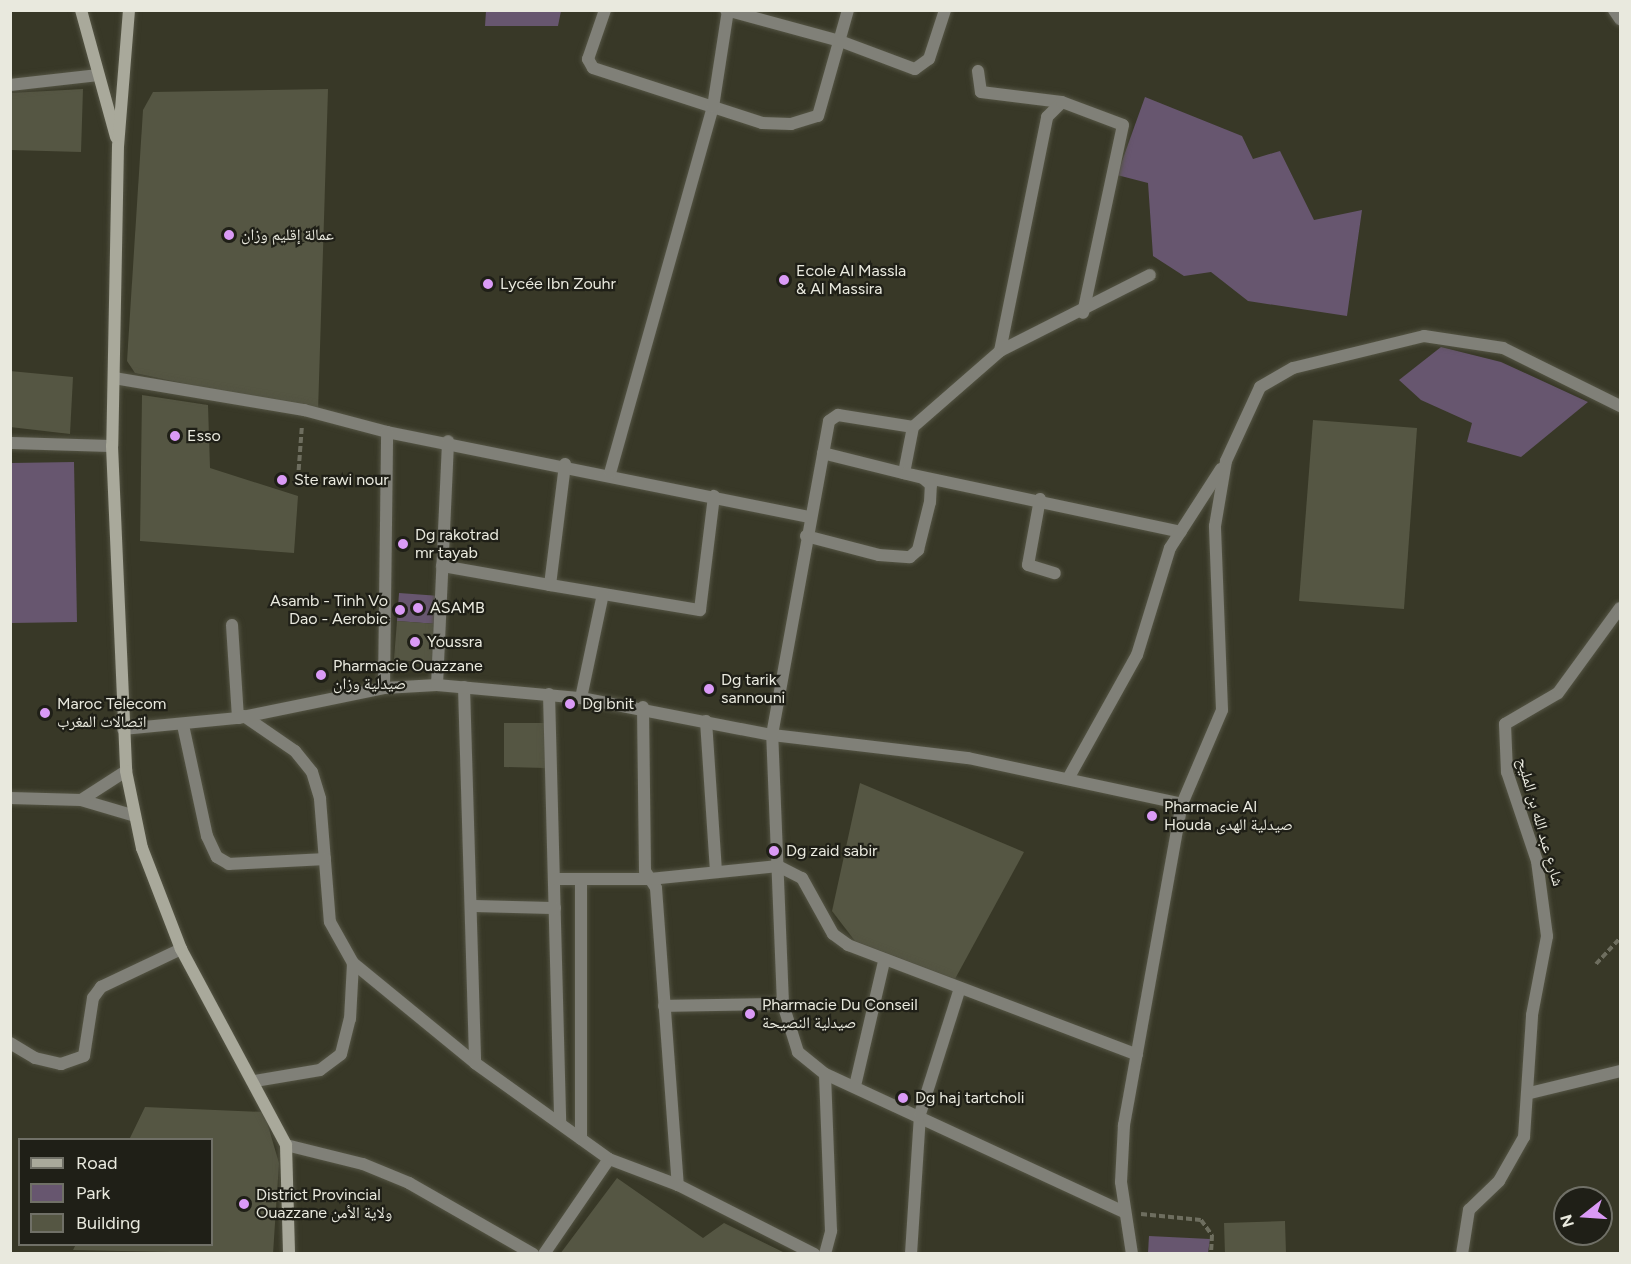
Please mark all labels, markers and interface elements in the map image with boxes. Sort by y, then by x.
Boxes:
place label: عمالة إقليم وزان [241,225,334,245]
marker: عمالة إقليم وزان [222,228,236,242]
place label: Ecole Al Massla & Al Massira [796,261,906,299]
marker: Ecole Al Massla & Al Massira [777,273,791,287]
place label: Lycée Ibn Zouhr [500,274,616,294]
marker: Lycée Ibn Zouhr [481,277,495,291]
place label: Esso [187,426,221,446]
marker: Esso [168,429,182,443]
place label: Ste rawi nour [294,470,389,490]
marker: Ste rawi nour [275,473,289,487]
place label: Dg rakotrad mr tayab [415,525,499,563]
marker: Dg rakotrad mr tayab [396,537,410,551]
place label: Asamb - Tinh Vo Dao - Aerobic [270,591,388,629]
place label: ASAMB [430,598,485,618]
marker: ASAMB [411,601,425,615]
marker: Asamb - Tinh Vo Dao - Aerobic [393,603,407,617]
place label: Youssra [427,632,482,652]
marker: Youssra [408,635,422,649]
place label: Pharmacie Ouazzane صيدلية وزان [333,656,483,694]
marker: Pharmacie Ouazzane صيدلية وزان [314,668,328,682]
place label: Dg tarik sannouni [721,670,785,708]
marker: Dg tarik sannouni [702,682,716,696]
place label: Maroc Telecom اتصالات المغرب [57,694,166,732]
place label: Dg bnit [582,694,634,714]
marker: Dg bnit [563,697,577,711]
marker: Maroc Telecom اتصالات المغرب [38,706,52,720]
street label: شارع عبد الله بن المليح [1512,756,1568,888]
place label: Pharmacie Al Houda صيدلية الهدى [1164,797,1293,835]
marker: Pharmacie Al Houda صيدلية الهدى [1145,809,1159,823]
place label: Dg zaid sabir [786,841,878,861]
marker: Dg zaid sabir [767,844,781,858]
place label: Pharmacie Du Conseil صيدلية النصيحة [762,995,918,1033]
marker: Pharmacie Du Conseil صيدلية النصيحة [743,1007,757,1021]
place label: Dg haj tartcholi [915,1088,1024,1108]
marker: Dg haj tartcholi [896,1091,910,1105]
legend [18,1138,213,1246]
text: Road [76,1152,117,1174]
text: Park [76,1182,110,1204]
place label: District Provincial Ouazzane ولاية الأمن [256,1185,392,1223]
north arrow [1553,1186,1613,1246]
marker: District Provincial Ouazzane ولاية الأمن [237,1197,251,1211]
text: Building [76,1212,141,1234]
text: N [1556,1212,1578,1230]

